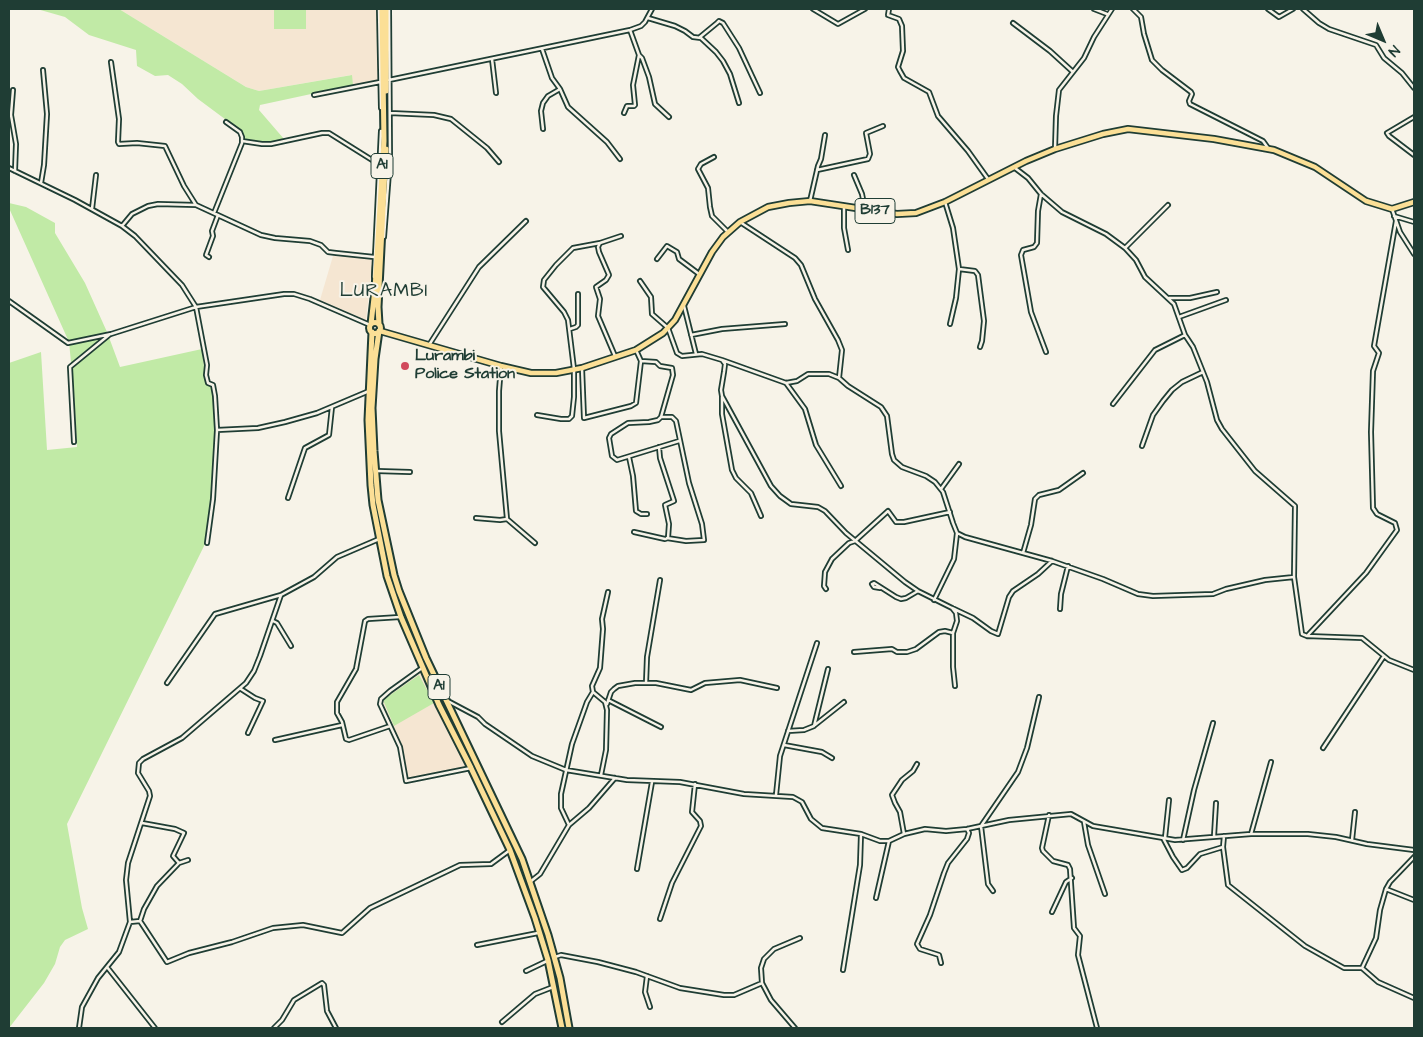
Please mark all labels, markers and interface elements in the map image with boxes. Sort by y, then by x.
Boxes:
north arrow [1358,15,1408,65]
text: N [1383,40,1404,61]
road number: A1 [371,154,393,178]
road number: B137 [855,198,895,224]
district label: LURAMBI [339,281,429,303]
place label: Lurambi Police Station [415,347,515,385]
marker: Lurambi Police Station [399,360,411,372]
road number: A1 [428,674,450,700]

